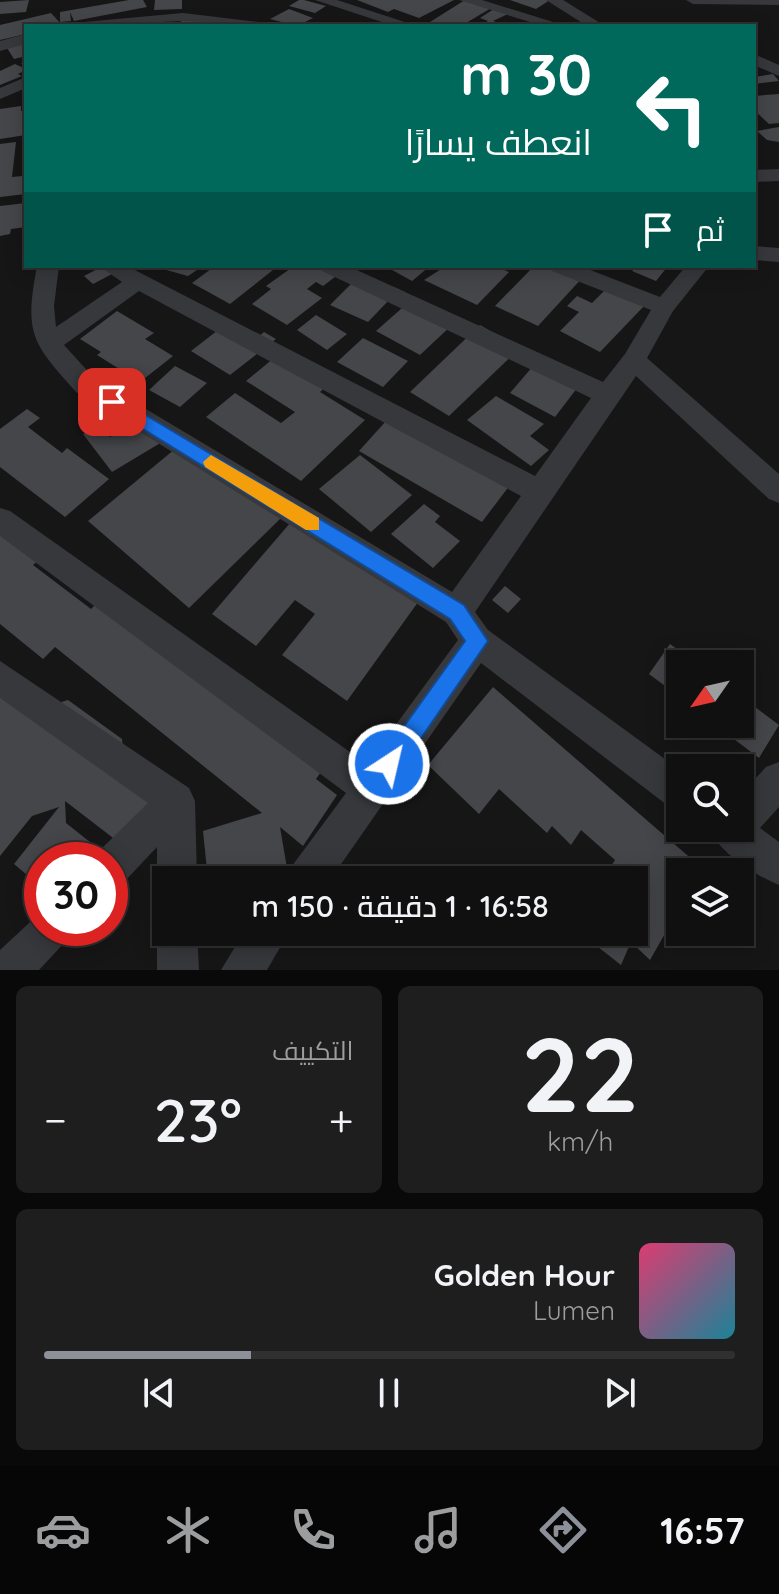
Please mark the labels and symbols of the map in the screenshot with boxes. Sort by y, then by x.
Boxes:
pin [78,368,146,436]
north arrow [666,650,754,738]
position arrow [347,722,431,806]
speed limit sign: 30 [24,842,128,946]

